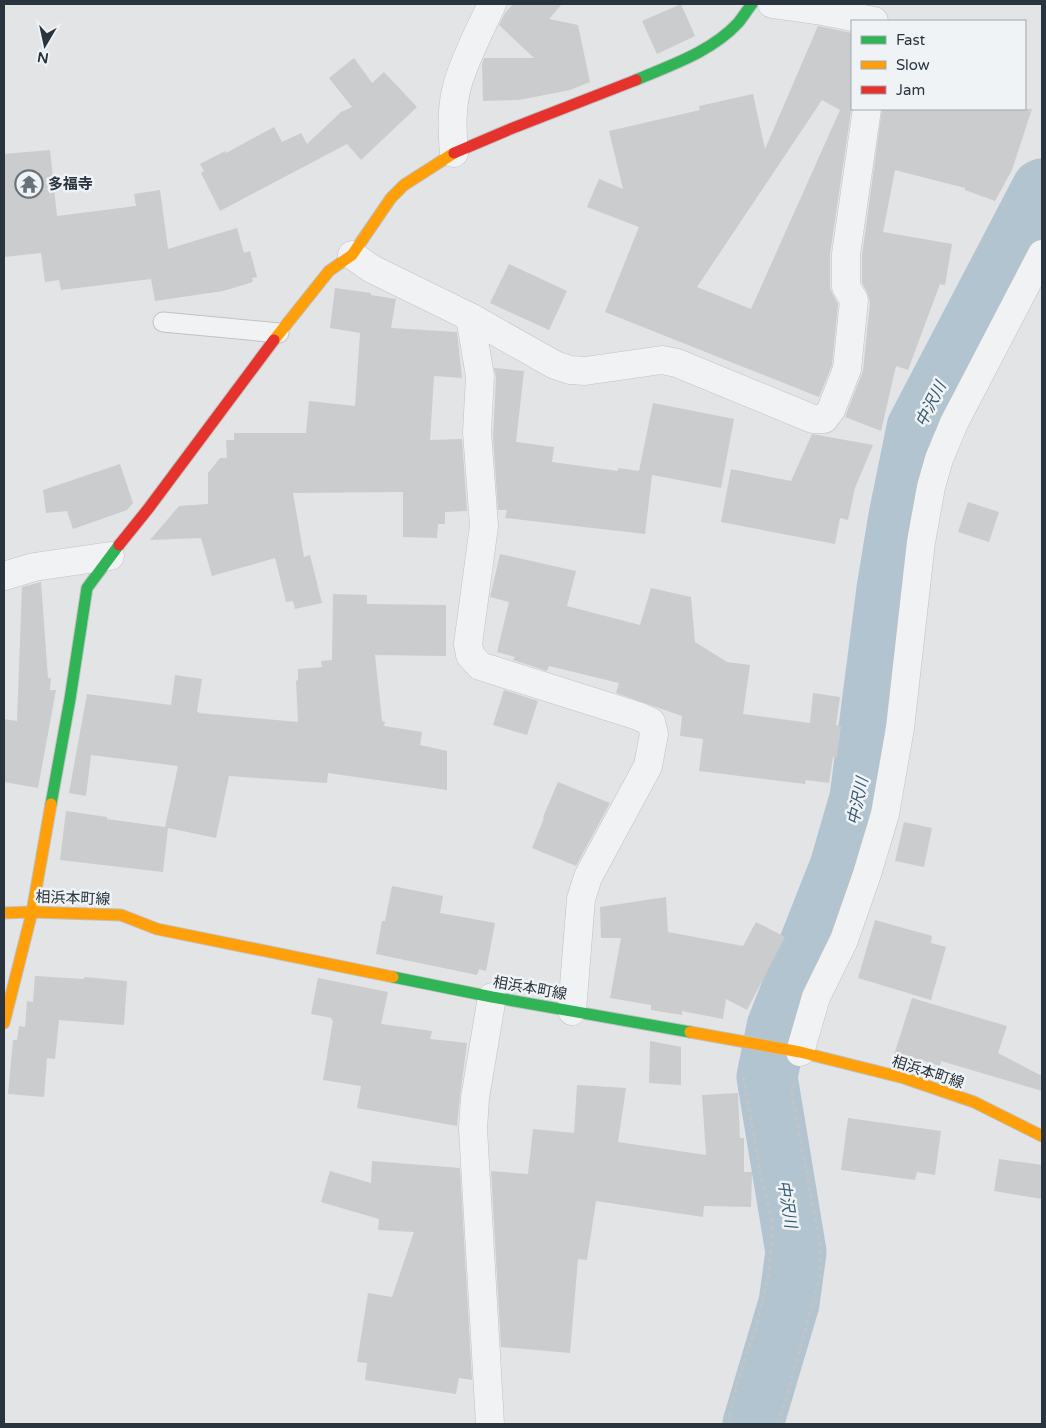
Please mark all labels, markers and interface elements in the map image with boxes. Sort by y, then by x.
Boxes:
north arrow [20,20,70,70]
legend [851,20,1026,110]
text: Fast [896,31,926,49]
text: N [36,48,50,67]
text: Slow [896,56,930,74]
text: Jam [896,81,925,99]
temple icon: 多福寺 [14,169,44,199]
place label: 多福寺 [48,175,93,193]
water label: 中沢川 [911,377,952,430]
water label: 中沢川 [843,774,873,827]
street label: 相浜本町線 [35,888,111,908]
street label: 相浜本町線 [491,973,569,1003]
street label: 相浜本町線 [890,1052,966,1092]
water label: 中沢川 [773,1179,801,1231]

